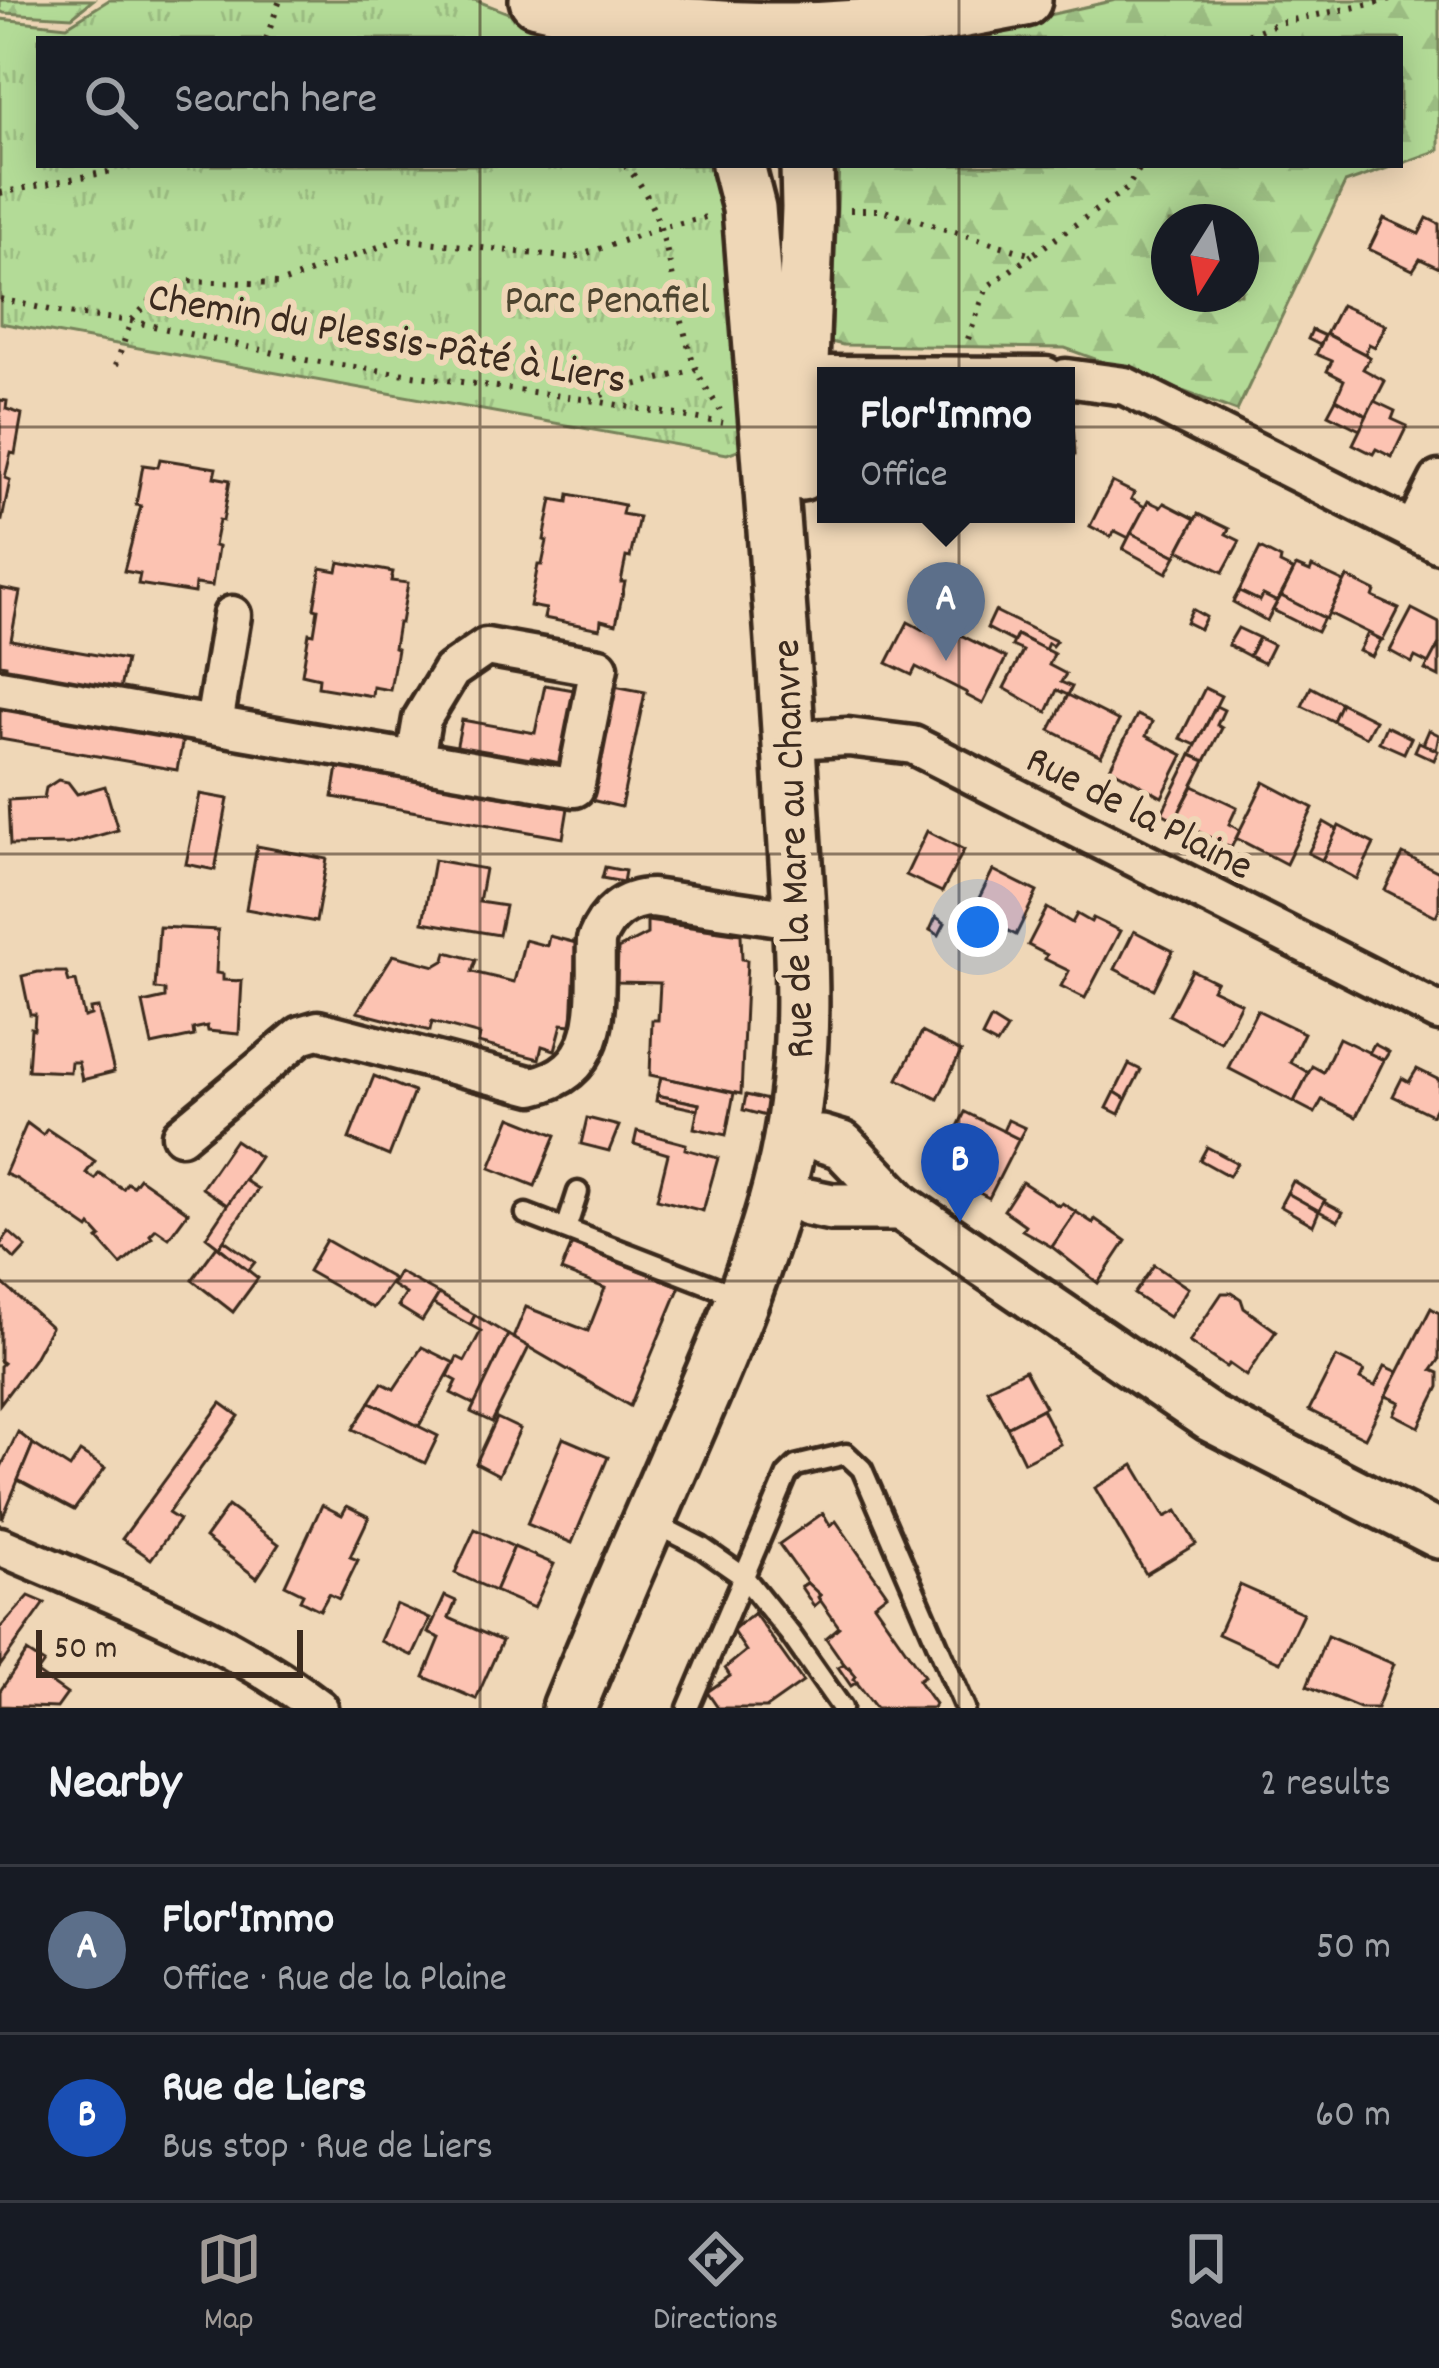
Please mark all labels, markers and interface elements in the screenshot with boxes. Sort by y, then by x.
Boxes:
search box [36,36,1403,168]
icon: search [78,69,144,135]
text: Search here [174,70,377,134]
north arrow [1151,204,1259,312]
street label: Chemin du Plessis-Pâté à Liers [143,270,631,414]
park label: Parc Penafiel [504,274,710,334]
popup [817,367,1075,523]
text: Flor'Immo [860,386,1032,450]
text: Office [860,450,948,505]
pin: A [907,562,985,661]
street label: Rue de la Mare au Chanvre [760,638,834,1060]
street label: Rue de la Plaine [1014,733,1262,899]
your location [948,897,1008,957]
pin: B [921,1123,999,1222]
scale bar [36,1624,303,1677]
text: 50 m [54,1627,118,1674]
text: Nearby [48,1750,181,1822]
text: 2 results [1260,1759,1391,1814]
text: Flor'Immo [162,1890,334,1954]
text: A [76,1922,98,1977]
text: 50 m [1316,1922,1391,1977]
text: Office · Rue de la Plaine [162,1954,507,2009]
text: Rue de Liers [162,2058,367,2122]
text: B [78,2090,96,2145]
text: 60 m [1315,2090,1391,2145]
text: Bus stop · Rue de Liers [162,2122,493,2177]
tab: Map [196,2226,262,2345]
tab: Directions [653,2226,778,2345]
tab: Saved [1170,2226,1243,2345]

